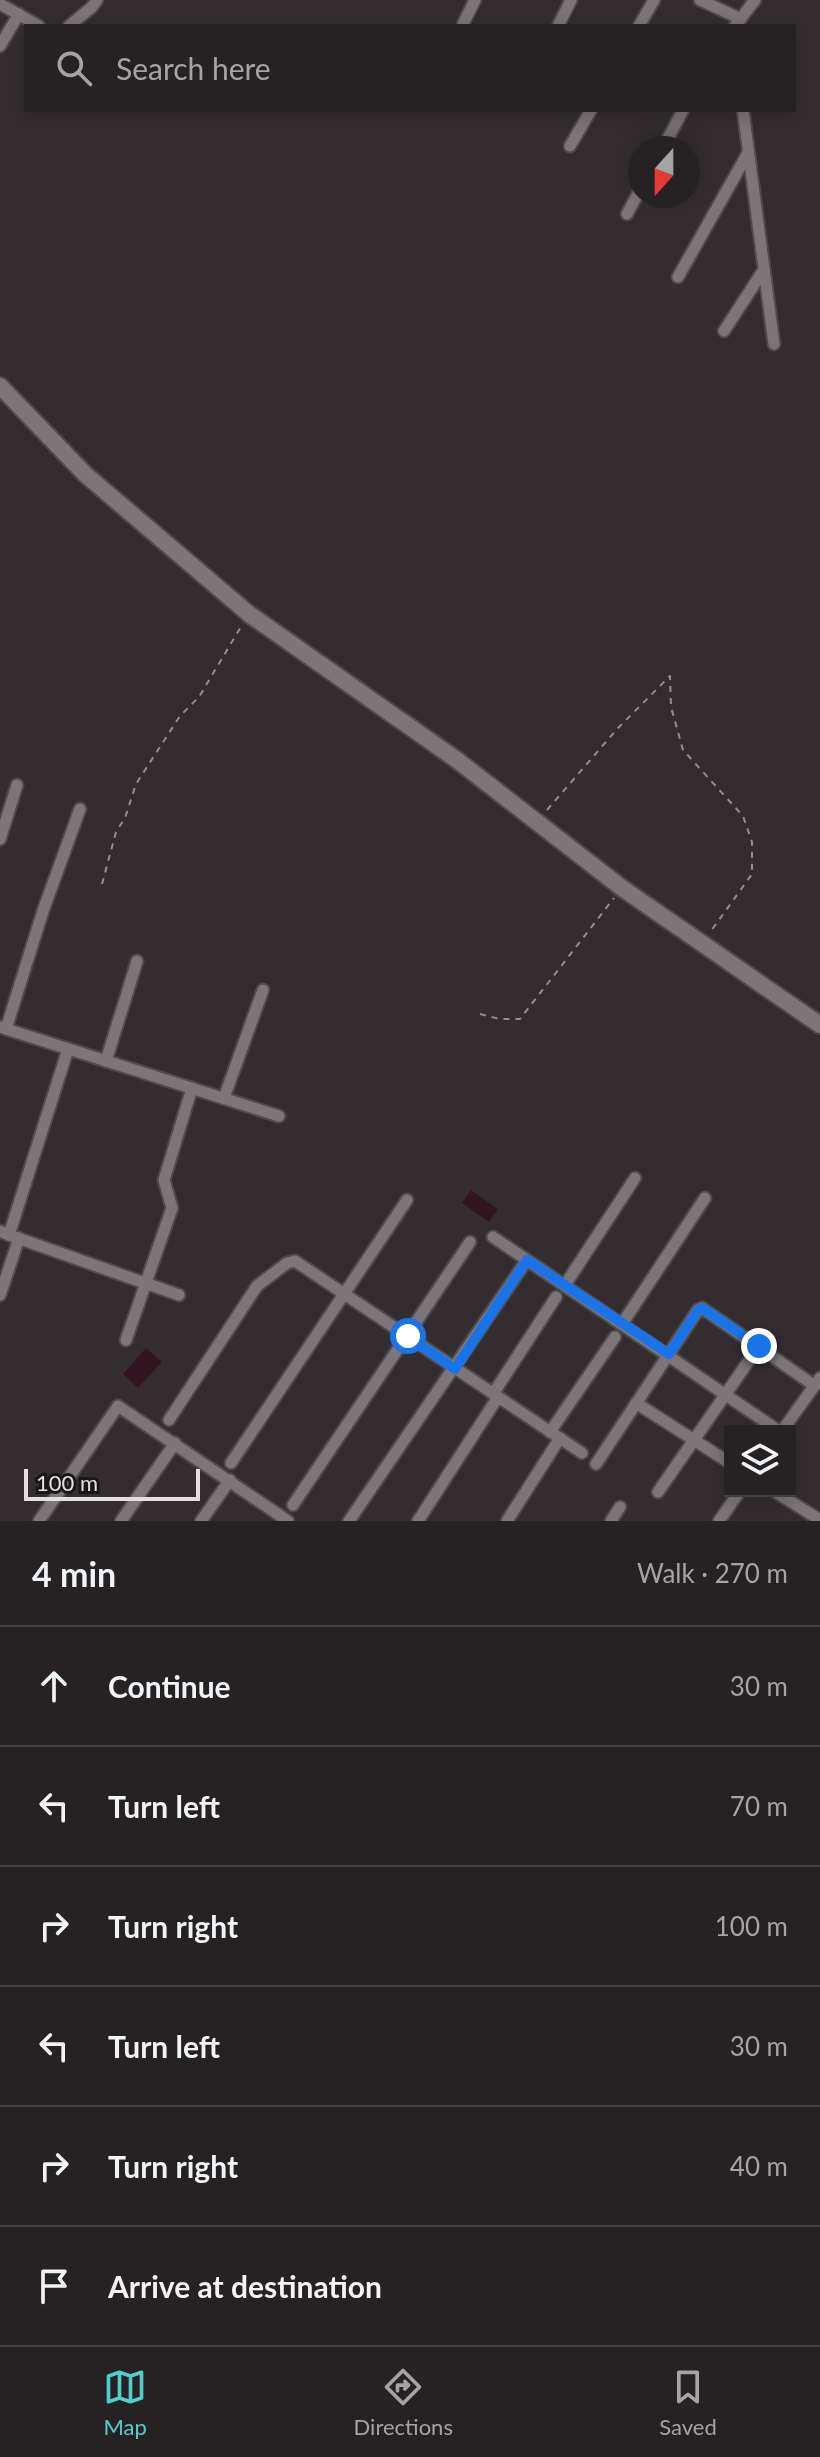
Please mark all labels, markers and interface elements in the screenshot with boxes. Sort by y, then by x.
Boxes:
search box [24,24,796,112]
icon: search [52,46,96,90]
text: Search here [116,50,271,86]
north arrow [628,136,700,208]
route start [390,1318,426,1354]
route end [741,1328,777,1364]
map controls [724,1425,796,1497]
button: layers [724,1425,796,1497]
scale bar [24,1465,200,1501]
text: 100 m [36,1469,98,1496]
text: 4 min [32,1553,116,1594]
text: Walk · 270 m [637,1557,788,1589]
icon: ahead [32,1664,76,1708]
text: Continue [108,1668,231,1704]
text: 30 m [730,1670,788,1702]
icon: left [32,1784,76,1828]
text: Turn left [108,1788,220,1824]
text: 70 m [730,1790,788,1822]
icon: right [32,1904,76,1948]
text: Turn right [108,1908,238,1944]
text: 100 m [715,1910,788,1942]
icon: left [32,2024,76,2068]
text: Turn left [108,2028,220,2064]
text: 30 m [730,2030,788,2062]
icon: right [32,2144,76,2188]
text: Turn right [108,2148,238,2184]
text: 40 m [730,2150,788,2182]
icon: arrive [32,2264,76,2308]
text: Arrive at destination [108,2268,382,2304]
tab: Map [103,2365,147,2440]
tab: Directions [354,2365,453,2440]
tab: Saved [659,2365,717,2440]

